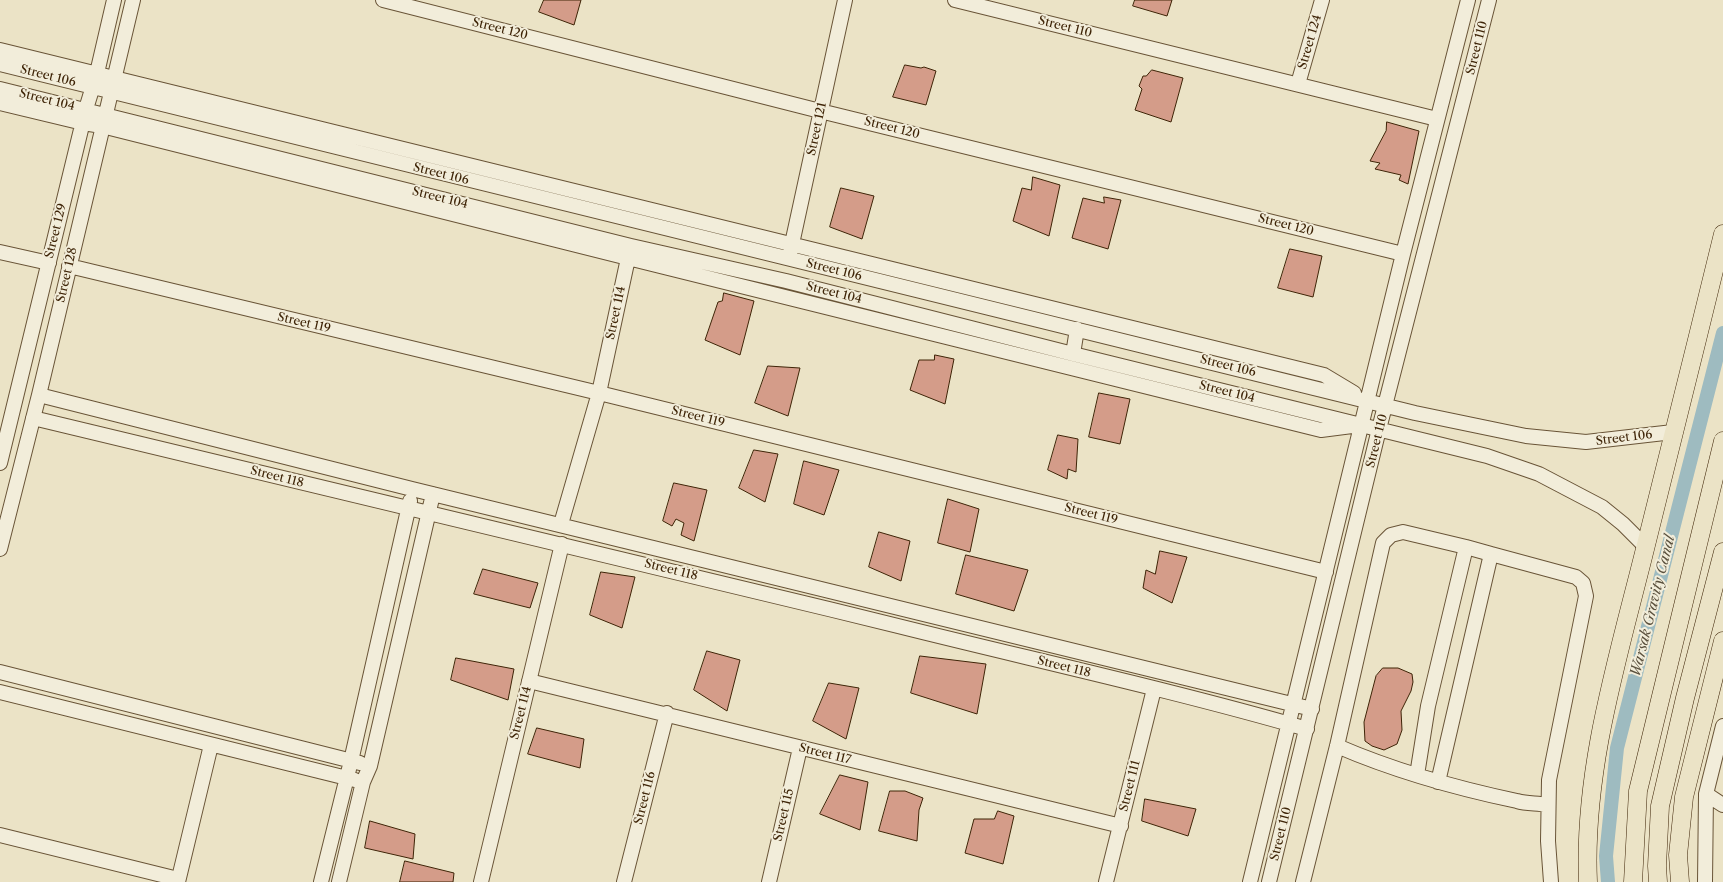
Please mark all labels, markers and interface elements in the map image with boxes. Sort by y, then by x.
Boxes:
street label: Street 110 [1037,13,1093,41]
street label: Street 124 [1295,13,1325,71]
street label: Street 120 [471,15,529,43]
street label: Street 110 [1463,20,1491,76]
street label: Street 106 [19,62,77,90]
street label: Street 104 [18,86,76,114]
street label: Street 121 [804,101,830,157]
street label: Street 120 [863,114,921,142]
street label: Street 106 [412,160,470,188]
street label: Street 104 [411,184,469,212]
street label: Street 129 [42,202,70,260]
street label: Street 120 [1257,211,1315,239]
street label: Street 128 [54,246,80,304]
street label: Street 106 [805,256,863,284]
street label: Street 104 [805,279,863,307]
street label: Street 114 [603,285,629,341]
street label: Street 119 [276,310,332,336]
street label: Street 106 [1199,352,1257,380]
street label: Street 104 [1198,378,1256,406]
street label: Street 119 [670,403,726,431]
street label: Street 110 [1363,413,1391,469]
street label: Street 106 [1595,427,1653,449]
street label: Street 118 [249,463,305,491]
street label: Street 119 [1063,500,1119,528]
water label: Warsak Gravity Canal [1627,533,1679,679]
street label: Street 118 [643,556,699,584]
street label: Street 118 [1036,653,1092,681]
street label: Street 114 [507,685,535,741]
street label: Street 117 [797,741,853,767]
street label: Street 111 [1117,759,1143,813]
street label: Street 116 [631,770,659,826]
street label: Street 115 [771,787,797,843]
street label: Street 110 [1267,806,1295,862]

